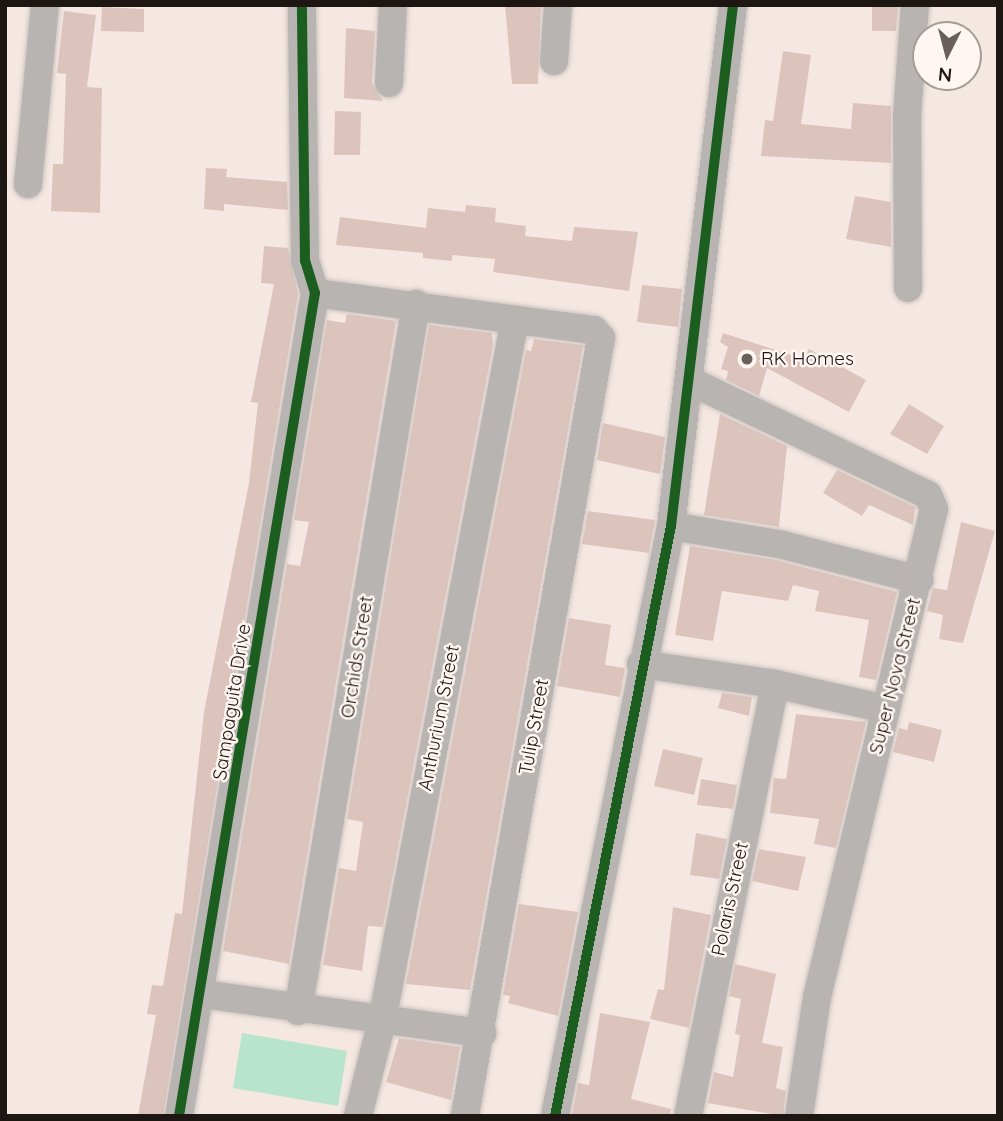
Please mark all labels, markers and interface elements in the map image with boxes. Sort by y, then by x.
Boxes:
north arrow [912,21,982,91]
text: N [937,62,953,88]
place label: RK Homes [761,348,854,370]
marker: RK Homes [739,351,755,367]
street label: Orchids Street [336,594,378,720]
street label: Super Nova Street [865,596,925,756]
street label: Sampaguita Drive [208,622,256,782]
street label: Anthurium Street [414,643,464,793]
street label: Tulip Street [514,677,554,777]
street label: Polaris Street [707,840,753,958]

